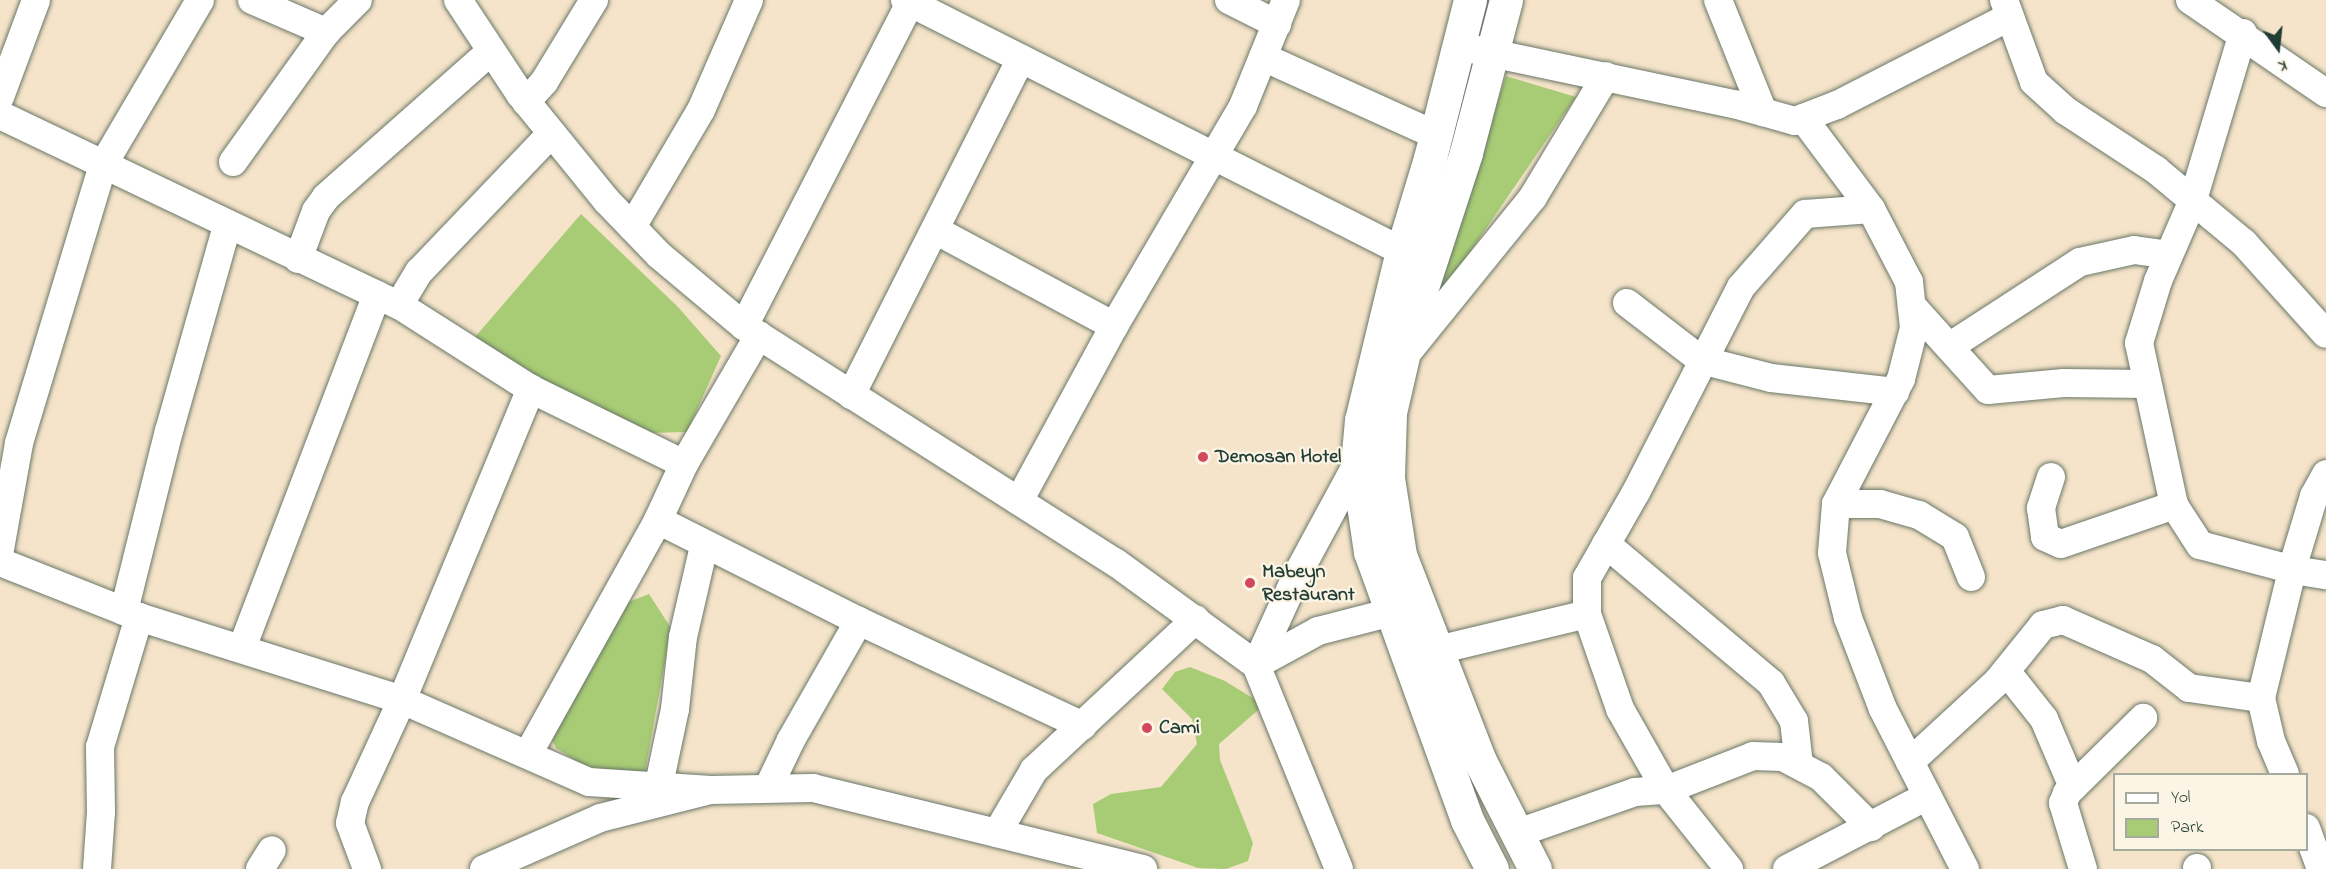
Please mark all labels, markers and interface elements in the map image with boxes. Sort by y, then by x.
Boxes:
north arrow [2248,18,2308,78]
text: K [2276,53,2290,78]
place label: Demosan Hotel [1215,445,1341,469]
marker: Demosan Hotel [1196,450,1210,464]
place label: Mabeyn Restaurant [1262,560,1355,607]
marker: Mabeyn Restaurant [1243,576,1257,590]
place label: Cami [1159,716,1200,740]
marker: Cami [1140,721,1154,735]
legend [2113,773,2308,851]
text: Yol [2171,785,2191,811]
text: Park [2171,815,2204,841]

